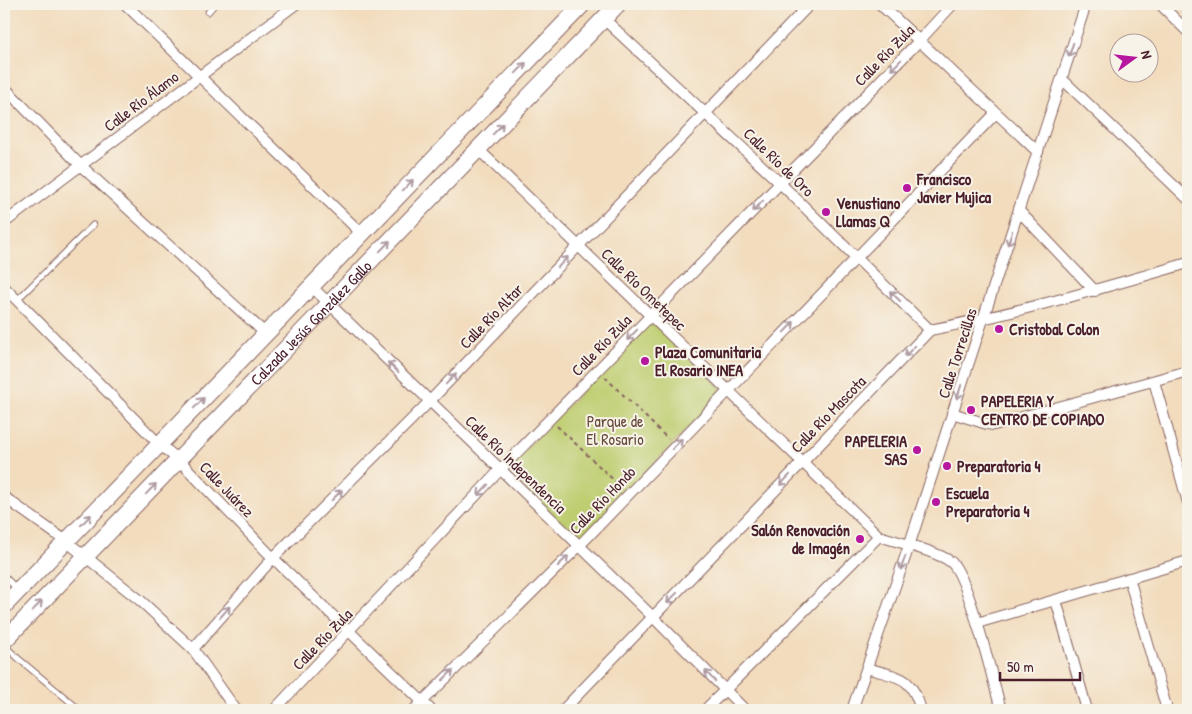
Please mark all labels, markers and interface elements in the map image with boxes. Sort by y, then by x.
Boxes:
street label: Calle Río Zula [849,19,919,91]
north arrow [1110,32,1160,82]
one-way arrow [1066,42,1075,57]
text: N [1137,48,1157,61]
one-way arrow [890,59,902,71]
one-way arrow [515,62,527,74]
street label: Calle Río Álamo [99,65,183,136]
one-way arrow [492,123,504,136]
street label: Calle Río de Oro [739,123,820,202]
place label: Francisco Javier Mujica [916,168,992,208]
one-way arrow [402,179,414,191]
marker: Francisco Javier Mujica [901,182,913,194]
place label: Venustiano Llamas Q [836,192,901,232]
one-way arrow [752,200,764,213]
marker: Venustiano Llamas Q [820,206,832,218]
one-way arrow [1005,230,1014,245]
one-way arrow [379,240,391,253]
street label: Calle Río Ometepec [597,243,692,336]
street label: Calzada Jesús González Gallo [245,255,377,390]
one-way arrow [557,255,569,268]
street label: Calle Río Altar [454,279,528,353]
one-way arrow [888,290,901,302]
street label: Calle Torrecillas [932,305,982,401]
street label: Calle Río Zula [566,309,636,381]
place label: Cristobal Colon [1009,318,1100,340]
one-way arrow [783,322,795,334]
marker: Cristobal Colon [993,323,1005,335]
one-way arrow [626,329,638,341]
place label: Plaza Comunitaria El Rosario INEA [655,341,762,381]
one-way arrow [904,344,916,357]
marker: Plaza Comunitaria El Rosario INEA [639,355,651,367]
one-way arrow [387,361,400,373]
street label: Calle Río Mascota [786,371,870,457]
one-way arrow [445,373,457,386]
one-way arrow [954,384,964,400]
place label: PAPELERIA Y CENTRO DE COPIADO [981,390,1105,430]
one-way arrow [193,397,205,410]
marker: PAPELERIA Y CENTRO DE COPIADO [965,404,977,416]
street label: Calle Río Independencia [461,410,571,518]
park label: Parque de El Rosario [586,410,644,450]
place label: PAPELERIA SAS [845,430,908,470]
one-way arrow [671,438,683,451]
marker: PAPELERIA SAS [911,444,923,456]
place label: Preparatoria 4 [957,455,1040,478]
street label: Calle Juárez [195,456,259,522]
marker: Preparatoria 4 [941,460,953,472]
street label: Calle Río Hondo [564,461,640,539]
one-way arrow [779,474,791,487]
place label: Escuela Preparatoria 4 [946,482,1029,523]
one-way arrow [144,483,157,495]
one-way arrow [477,483,489,496]
one-way arrow [330,489,342,501]
marker: Escuela Preparatoria 4 [930,496,942,508]
one-way arrow [80,514,92,526]
place label: Salón Renovación de Imagén [751,519,850,560]
marker: Salón Renovación de Imagén [854,533,866,545]
one-way arrow [557,555,570,567]
one-way arrow [898,555,907,571]
one-way arrow [666,591,678,604]
one-way arrow [31,599,43,612]
street label: Calle Río Zula [287,603,357,675]
one-way arrow [219,606,231,619]
scale bar [1000,649,1080,681]
text: 50 m [1007,656,1034,677]
one-way arrow [442,669,454,682]
one-way arrow [704,670,717,682]

